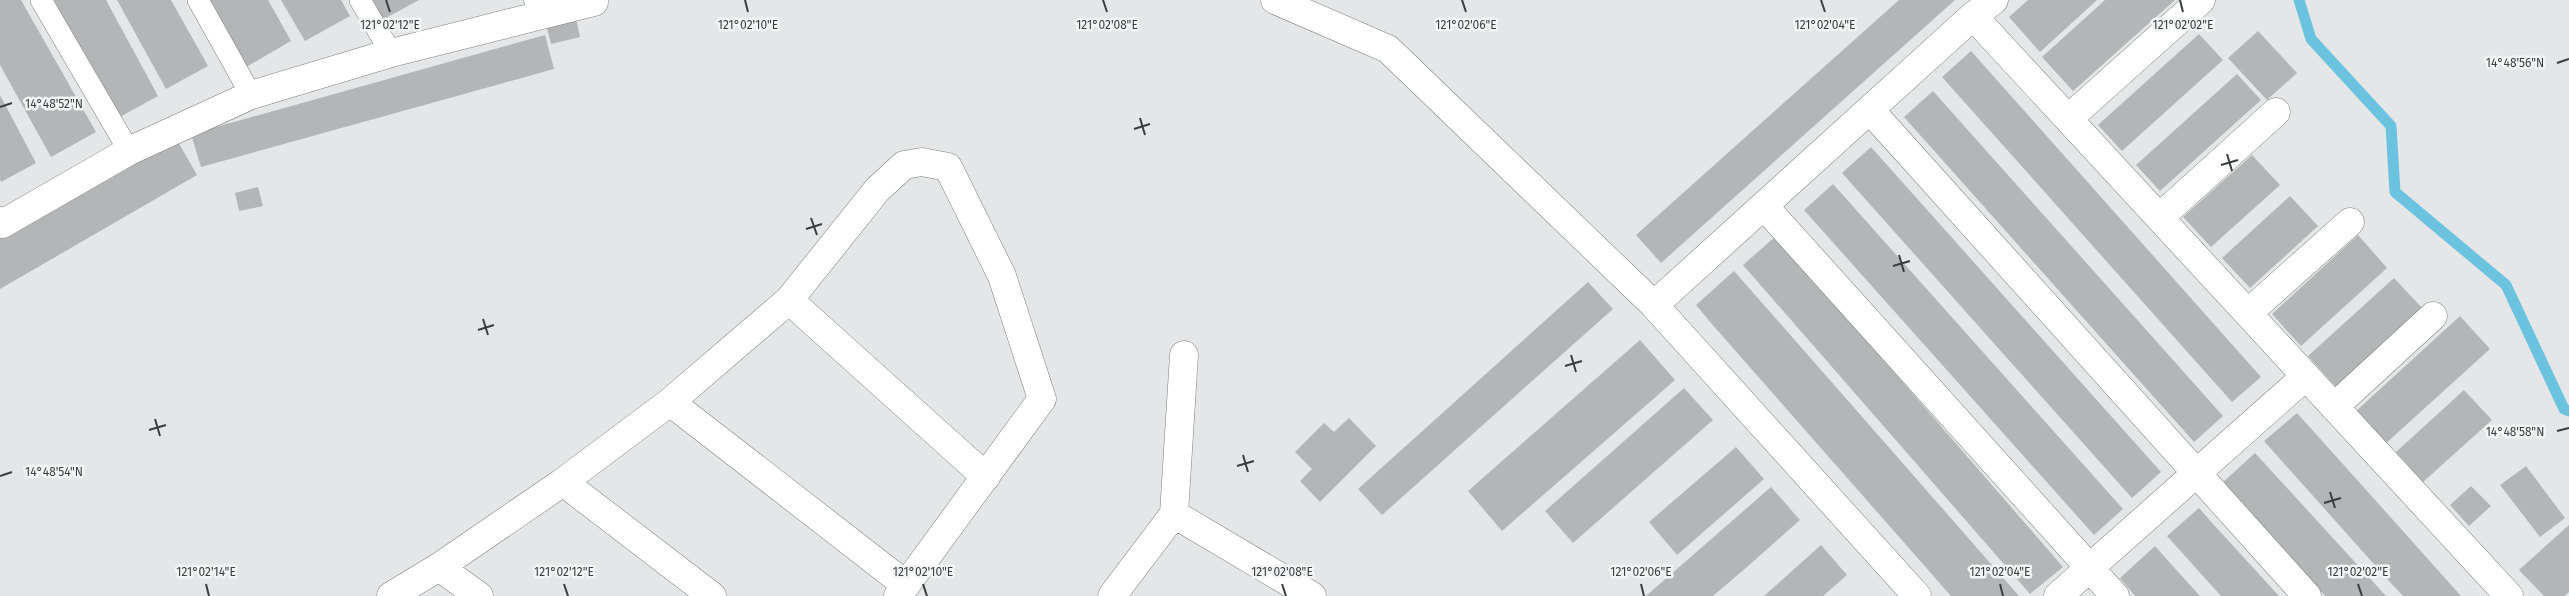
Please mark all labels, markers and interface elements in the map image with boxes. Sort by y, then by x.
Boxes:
text: 121°02'12"E [360,18,420,32]
text: 121°02'10"E [718,18,778,32]
text: 121°02'08"E [1076,18,1138,32]
text: 121°02'06"E [1435,18,1497,32]
text: 121°02'04"E [1795,18,1856,32]
text: 121°02'02"E [2152,18,2214,32]
text: 14°48'56"N [2486,56,2544,70]
text: 14°48'52"N [25,97,83,111]
text: 14°48'58"N [2486,425,2544,439]
text: 14°48'54"N [25,465,83,479]
text: 121°02'14"E [176,565,236,579]
text: 121°02'12"E [534,565,594,579]
text: 121°02'10"E [893,565,953,579]
text: 121°02'08"E [1251,565,1313,579]
text: 121°02'06"E [1610,565,1672,579]
text: 121°02'04"E [1970,565,2031,579]
text: 121°02'02"E [2327,565,2389,579]

